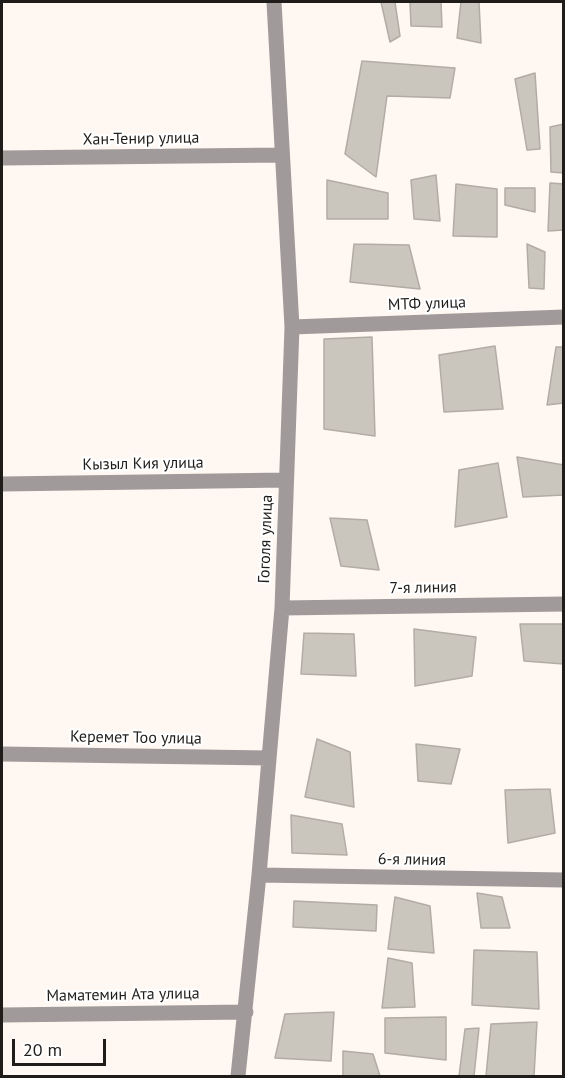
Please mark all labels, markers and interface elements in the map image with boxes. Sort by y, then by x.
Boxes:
street label: Хан-Тенир улица [82,128,200,150]
street label: МТФ улица [388,293,466,315]
street label: Кызыл Кия улица [82,453,204,475]
street label: Гоголя улица [255,494,277,584]
street label: 7-я линия [389,578,457,598]
street label: Керемет Тоо улица [70,727,202,749]
street label: 6-я линия [378,850,446,870]
street label: Маматемин Ата улица [46,984,200,1006]
scale bar [15,1027,110,1065]
text: 20 m [23,1038,62,1061]

